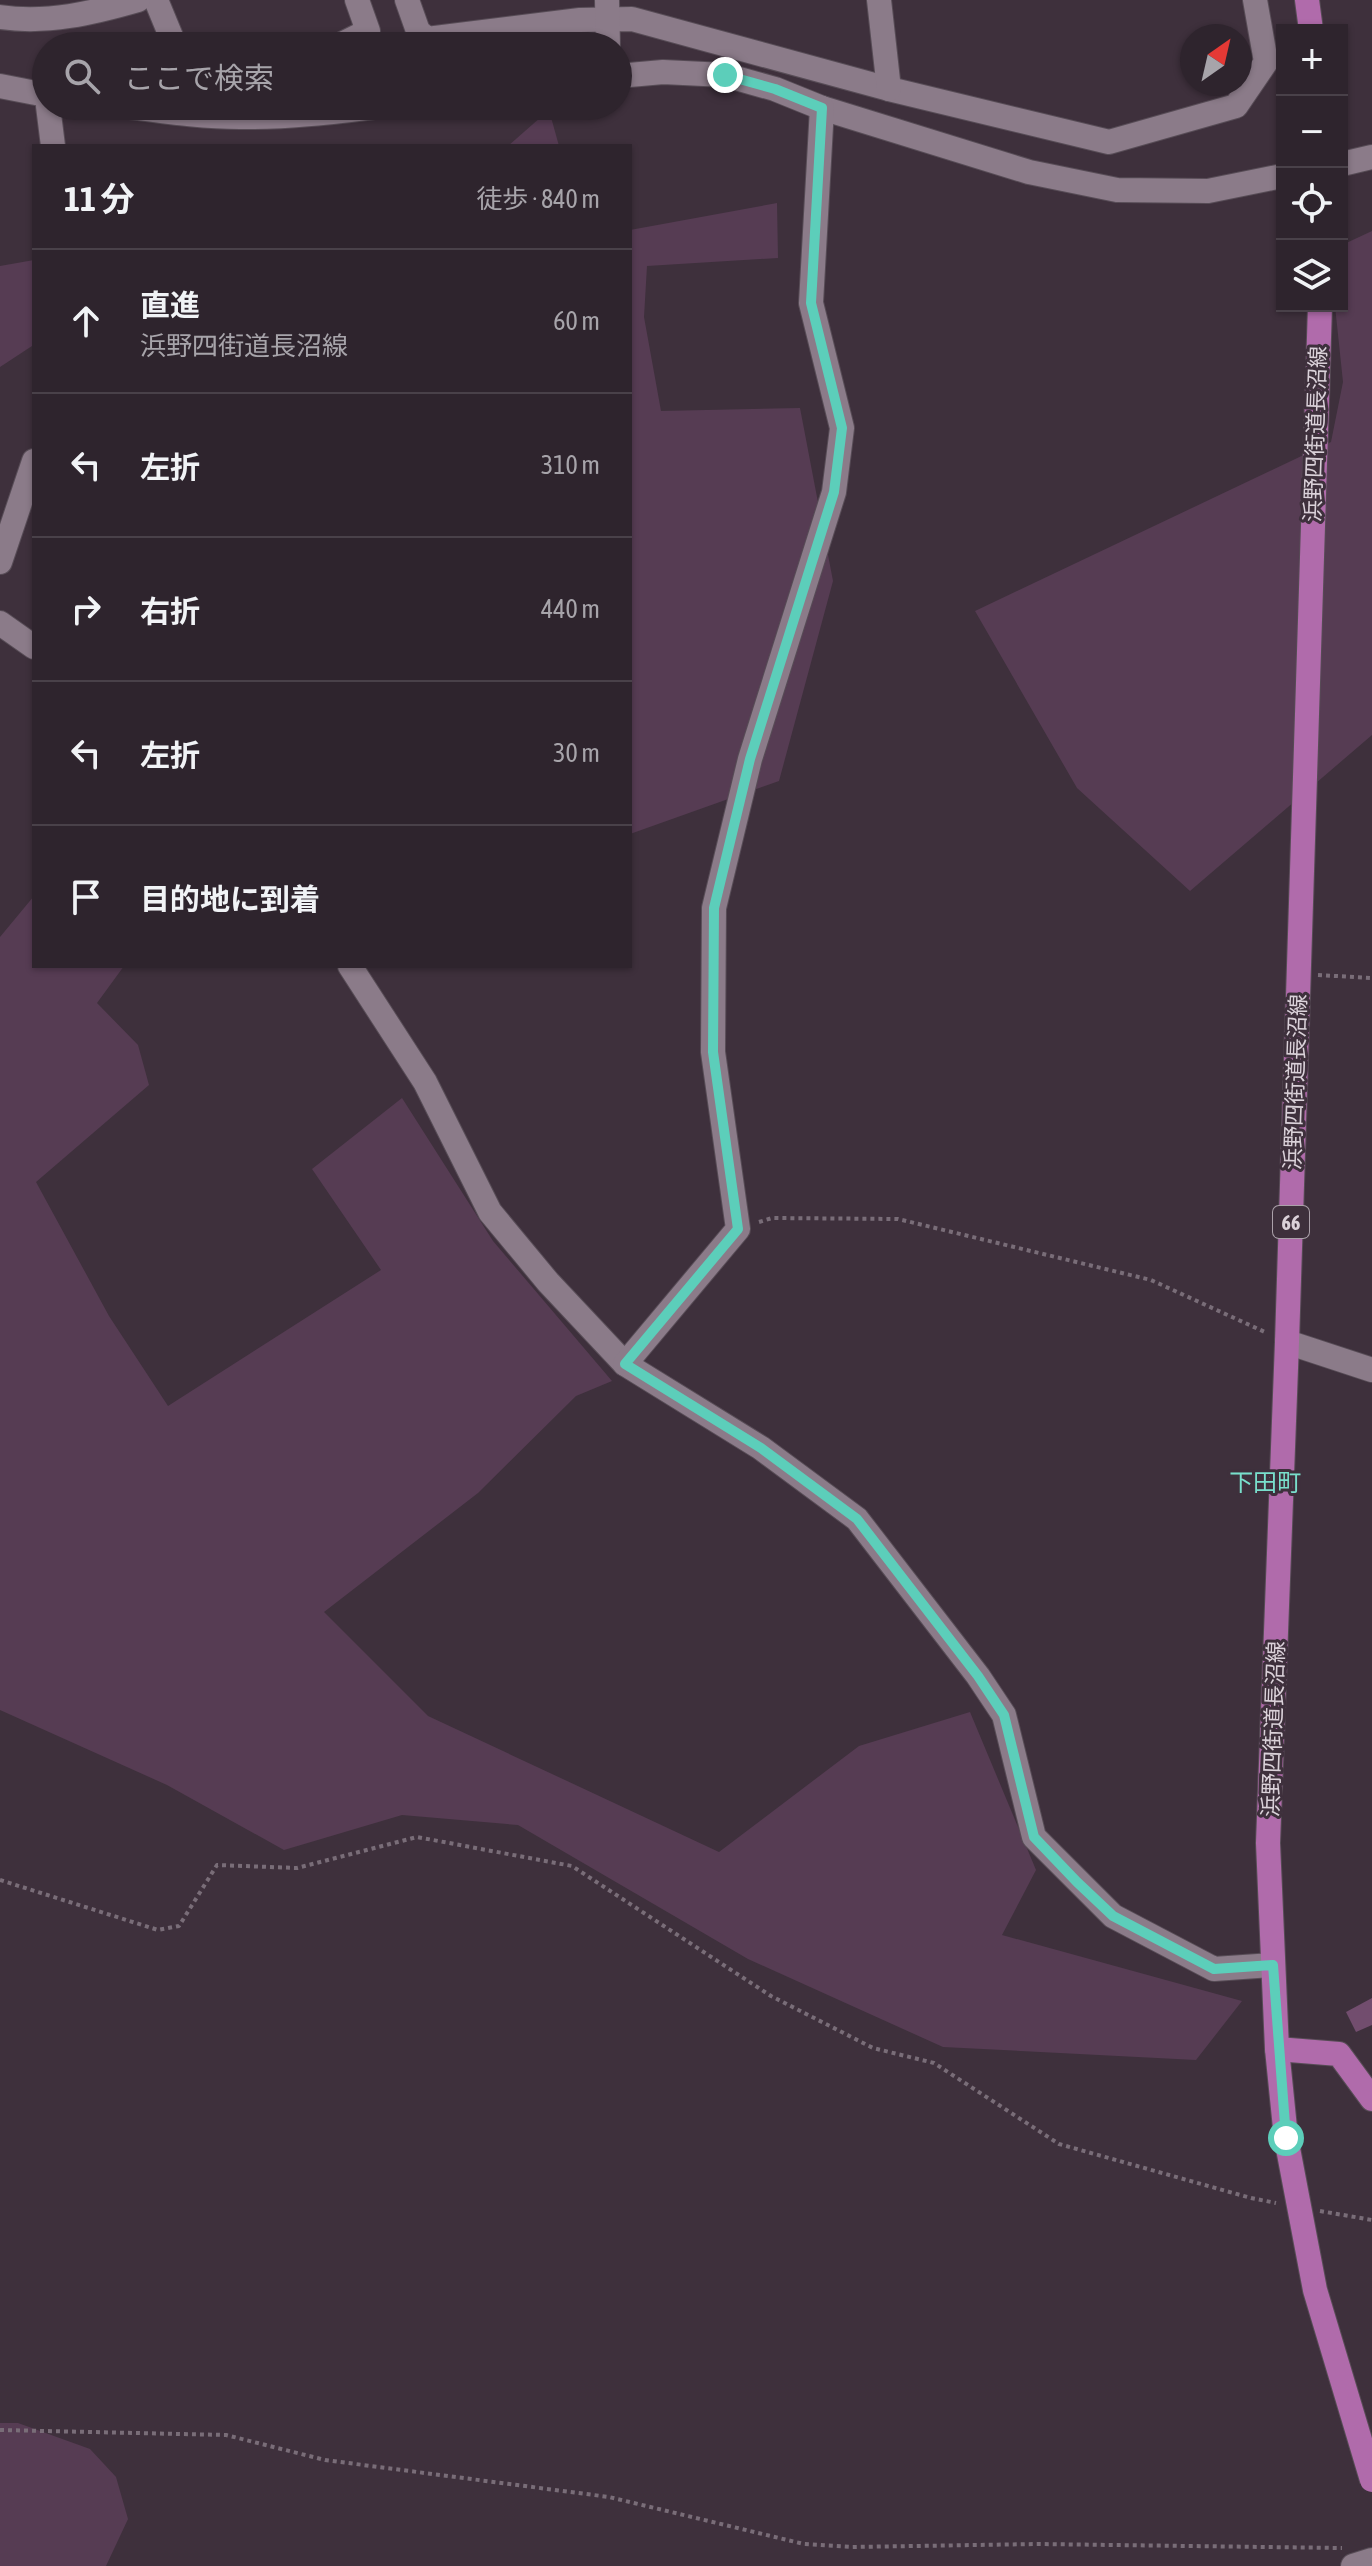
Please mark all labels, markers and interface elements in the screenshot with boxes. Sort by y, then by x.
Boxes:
north arrow [1180,24,1252,96]
map controls [1276,24,1348,312]
button: + [1276,24,1348,96]
search box [32,32,632,120]
icon: search [60,54,104,98]
route end [707,57,743,93]
text: ここで検索 [124,61,274,95]
button: − [1276,96,1348,168]
button: locate [1276,168,1348,240]
text: 11 分 [64,179,135,218]
text: 徒歩 · 840 m [476,184,600,214]
button: layers [1276,240,1348,312]
text: 直進 [140,288,200,322]
icon: ahead [64,299,108,343]
text: 60 m [553,306,600,336]
text: 浜野四街道長沼線 [140,331,348,361]
street label: 浜野四街道長沼線 [1299,346,1331,522]
icon: left [64,443,108,487]
text: 左折 [140,450,200,484]
text: 310 m [541,450,600,480]
icon: right [64,587,108,631]
text: 右折 [140,594,200,628]
text: 440 m [541,594,600,624]
icon: left [64,731,108,775]
text: 左折 [140,738,200,772]
text: 30 m [553,738,600,768]
icon: arrive [64,875,108,919]
text: 目的地に到着 [140,882,320,916]
street label: 浜野四街道長沼線 [1279,994,1311,1170]
road number: 66 [1273,1206,1309,1238]
district label: 下田町 [1229,1469,1301,1496]
street label: 浜野四街道長沼線 [1257,1641,1289,1817]
route start [1268,2120,1304,2156]

